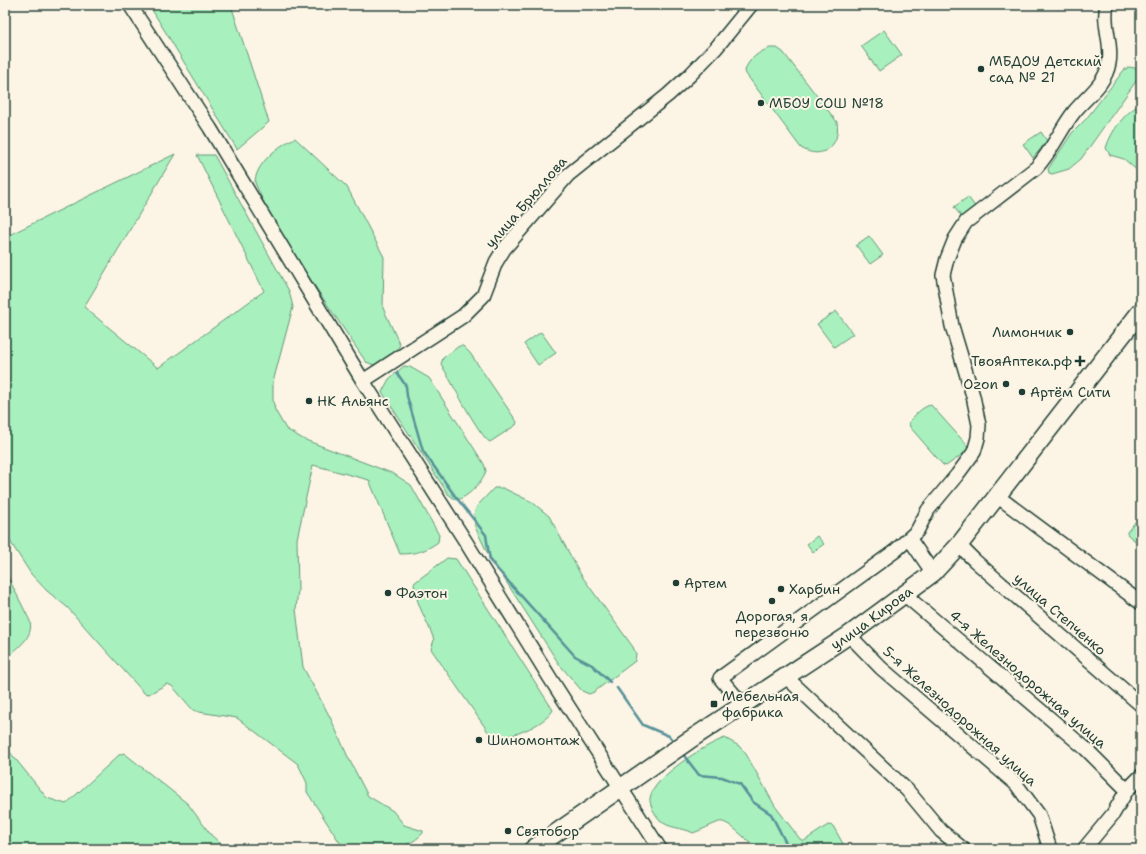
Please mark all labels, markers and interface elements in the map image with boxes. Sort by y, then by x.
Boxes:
place label: МБДОУ Детский сад № 21 [989,52,1102,86]
marker: МБДОУ Детский сад № 21 [976,64,986,74]
place label: МБОУ СОШ №18 [769,94,884,112]
marker: МБОУ СОШ №18 [756,98,766,108]
street label: улица Брюллова [481,152,571,252]
place label: Лимончик [992,323,1063,341]
marker: Лимончик [1065,327,1075,337]
place label: ТвояАптека.рф [971,352,1072,370]
marker: ТвояАптека.рф [1075,356,1085,366]
place label: Ozon [963,375,998,393]
marker: Ozon [1001,379,1011,389]
place label: Артём Сити [1030,383,1111,401]
marker: Артём Сити [1017,387,1027,397]
place label: НК Альянс [317,392,389,410]
marker: НК Альянс [304,396,314,406]
street label: улица Степченко [1010,569,1110,659]
place label: Артем [684,574,727,592]
marker: Артем [671,578,681,588]
place label: Харбин [789,580,840,598]
street label: улица Кирова [827,582,916,654]
place label: Фаэтон [396,584,447,602]
marker: Харбин [776,584,786,594]
marker: Фаэтон [383,588,393,598]
marker: Дорогая, я перезвоню [767,596,777,606]
street label: 4-я Железнодорожная улица [946,606,1110,752]
place label: Дорогая, я перезвоню [735,607,810,641]
street label: 5-я Железнодорожная улица [879,642,1041,790]
place label: Мебельная фабрика [722,687,799,721]
marker: Мебельная фабрика [709,699,719,709]
place label: Шиномонтаж [487,731,580,749]
marker: Шиномонтаж [474,735,484,745]
place label: Святобор [516,822,579,840]
marker: Святобор [503,826,513,836]

